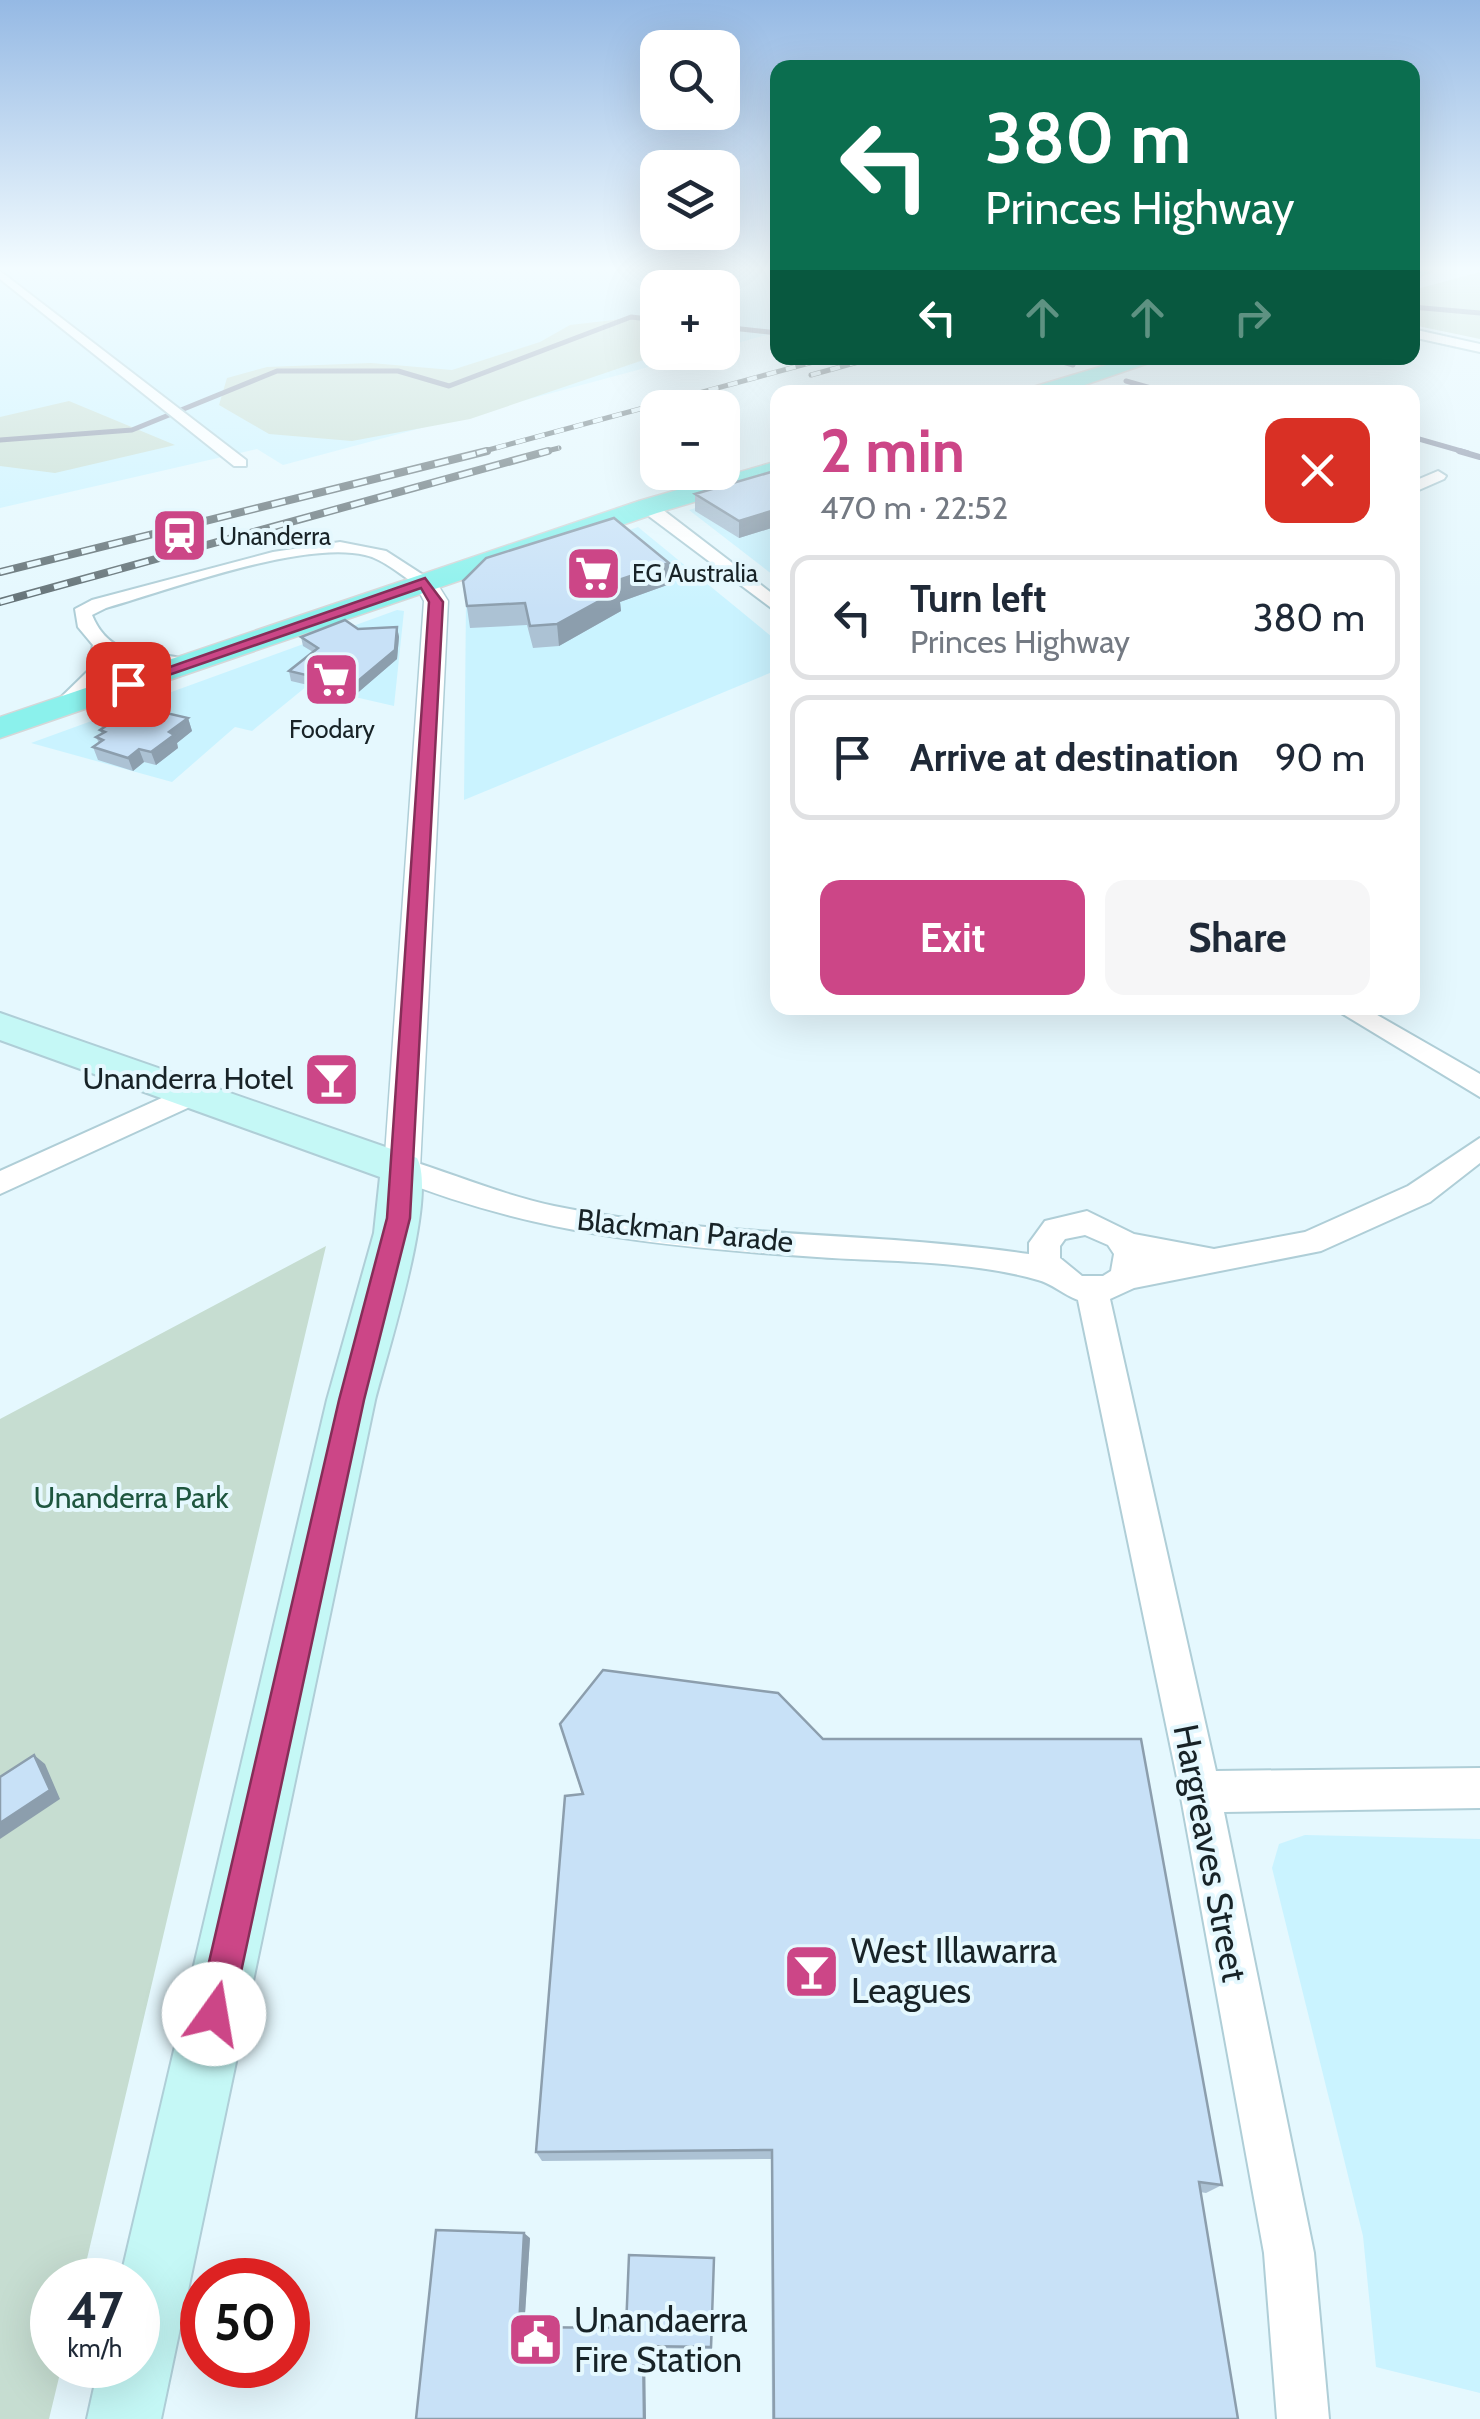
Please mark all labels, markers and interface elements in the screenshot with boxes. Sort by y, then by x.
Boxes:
map controls [640,30,740,490]
button: search [640,30,740,130]
text: 380 m [985,95,1191,181]
icon: left [820,100,950,230]
button: layers [640,150,740,250]
text: Princes Highway [985,181,1294,235]
button: + [640,270,740,370]
icon: left [910,290,965,345]
icon: ahead [1015,290,1070,345]
icon: ahead [1120,290,1175,345]
icon: right [1225,290,1280,345]
button: − [640,390,740,490]
text: 2 min [820,414,965,487]
button: close [1265,418,1370,523]
text: 470 m · 22:52 [820,488,1008,527]
station icon: Unanderra [150,506,210,566]
place label: Unanderra [219,521,331,551]
supermarket icon: EG Australia [563,543,623,603]
place label: EG Australia [632,558,758,588]
text: Turn left [910,575,1046,622]
icon: left [825,590,880,645]
text: 380 m [1253,594,1365,641]
text: Princes Highway [910,622,1130,661]
pin [86,642,171,727]
supermarket icon: Foodary [302,650,362,710]
icon: arrive [101,657,156,712]
place label: Foodary [289,714,375,744]
icon: arrive [825,730,880,785]
text: Arrive at destination [910,734,1239,781]
text: 90 m [1275,734,1365,781]
button: Exit [820,880,1085,995]
button: Share [1105,880,1370,995]
bar icon: Unanderra Hotel [302,1049,362,1109]
place label: Unanderra Hotel [82,1060,293,1097]
street label: Blackman Parade [575,1201,795,1260]
park label: Unanderra Park [33,1479,229,1516]
street label: Hargreaves Street [1164,1721,1257,1985]
place label: West Illawarra Leagues [851,1929,1057,2012]
bar icon: West Illawarra Leagues [782,1941,842,2001]
position arrow [162,1962,266,2066]
speed limit sign: 50 [180,2258,310,2388]
text: 47 [67,2280,123,2341]
place label: Unandaerra Fire Station [574,2298,748,2381]
public building icon: Unandaerra Fire Station [505,2310,565,2370]
text: km/h [68,2333,122,2363]

